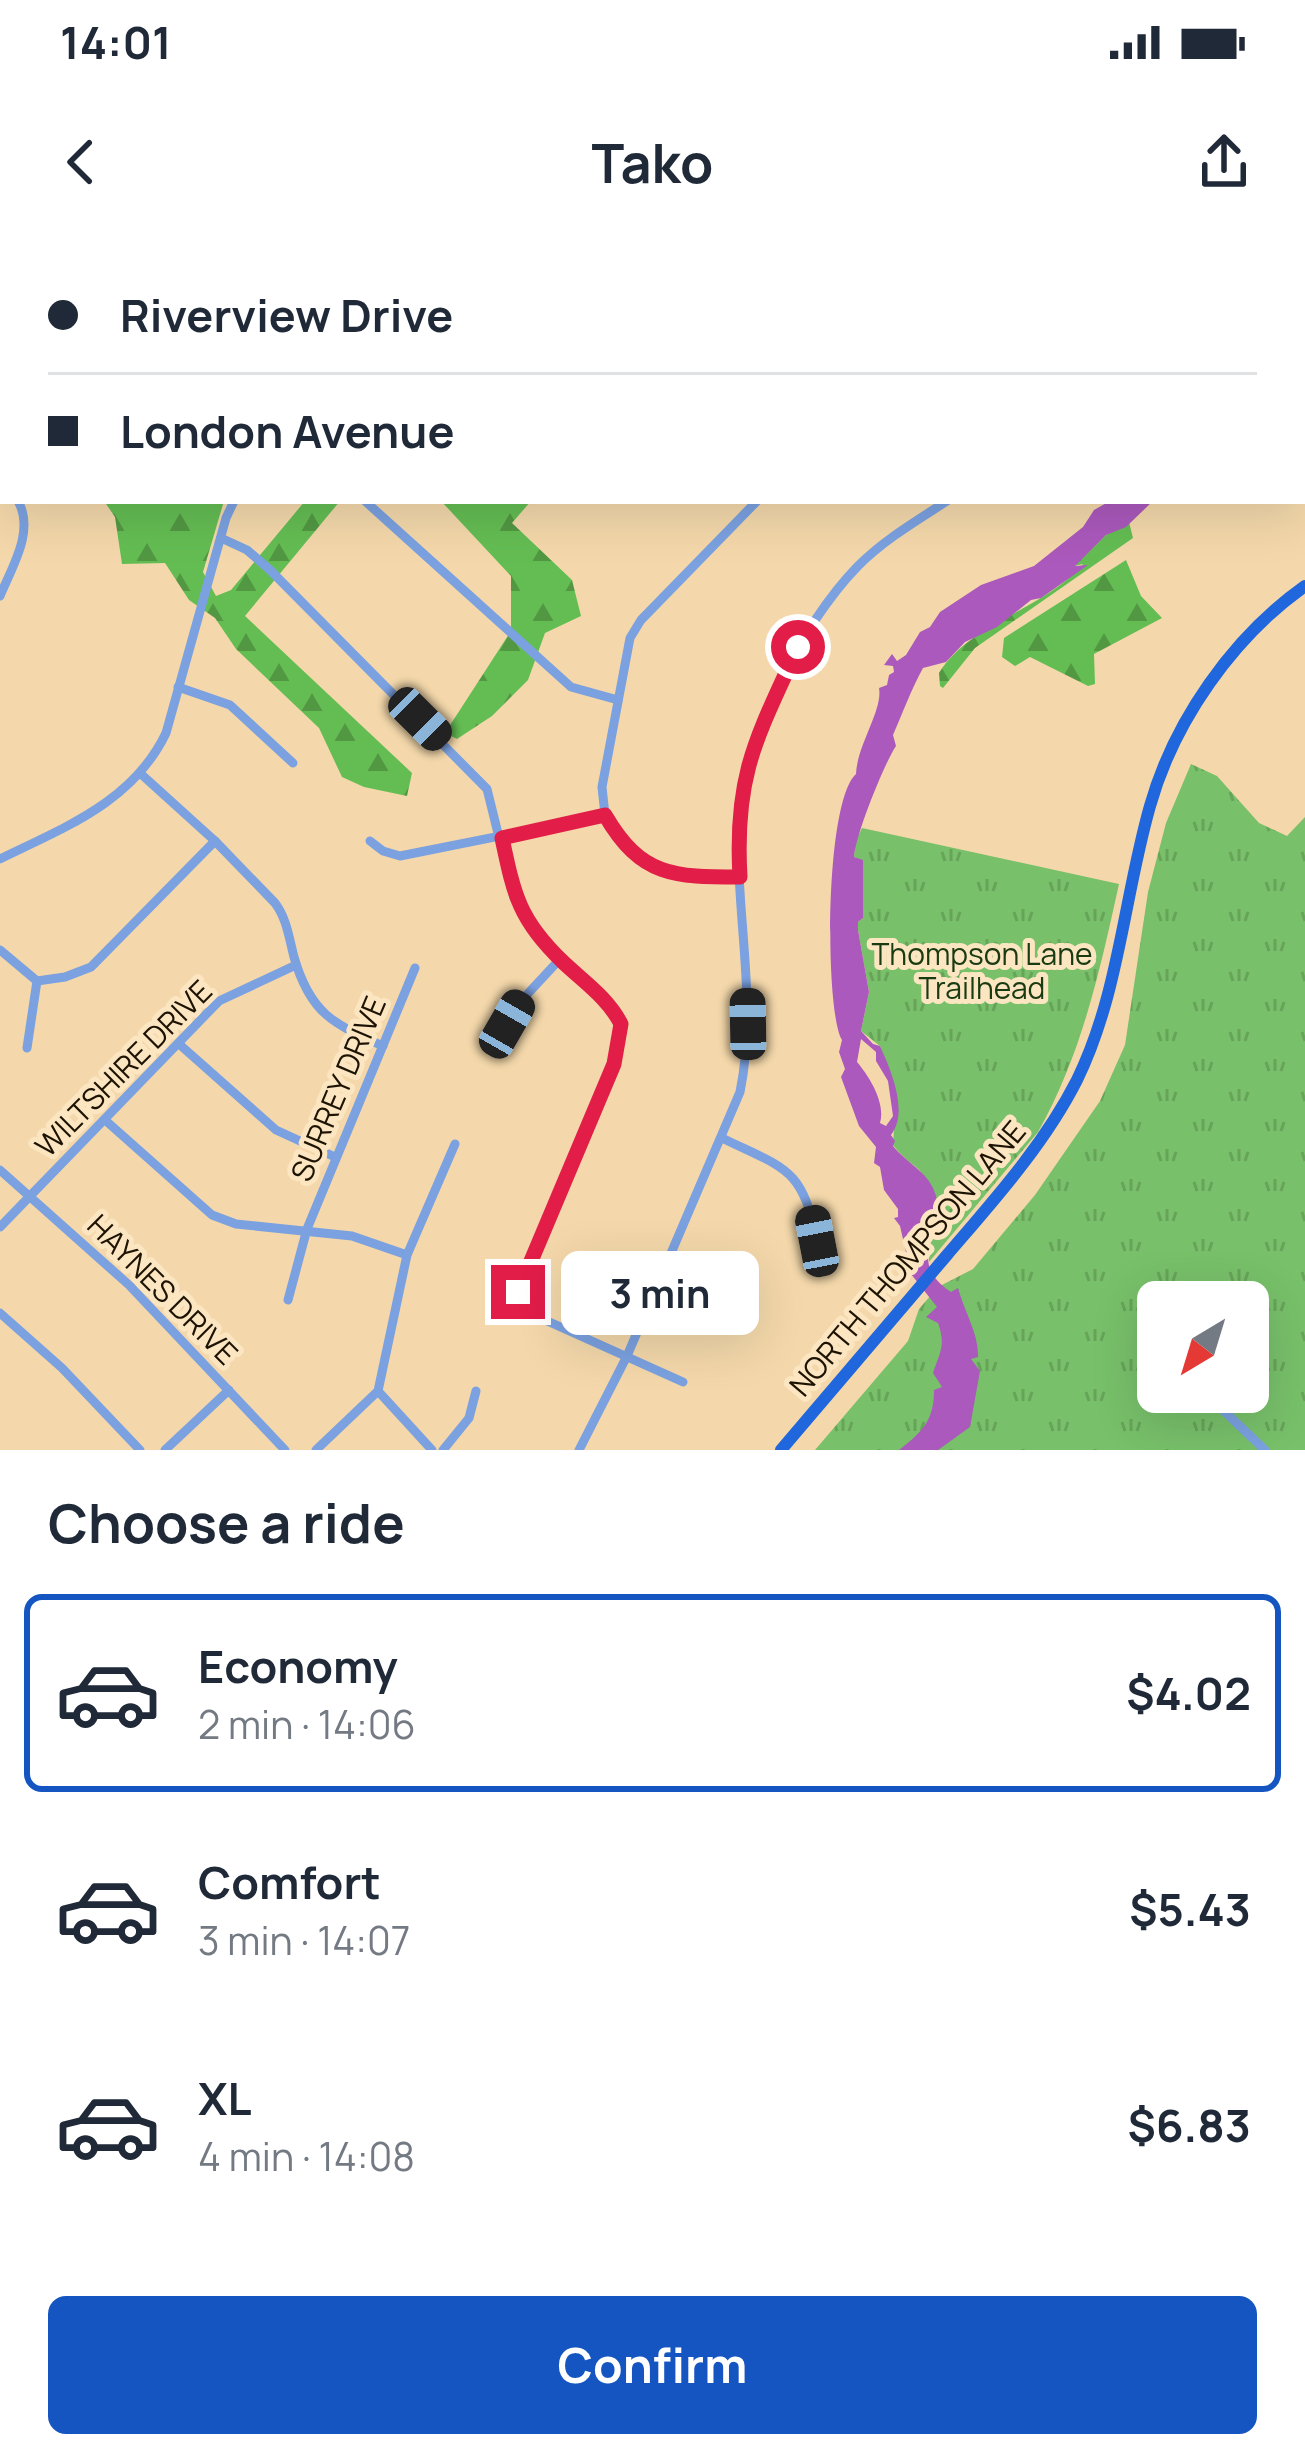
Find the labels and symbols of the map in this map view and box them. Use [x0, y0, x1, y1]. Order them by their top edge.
route start [771, 620, 825, 674]
car [382, 681, 458, 757]
park label: Thompson Lane Trailhead [871, 933, 1093, 1008]
street label: WILTSHIRE DRIVE [25, 970, 220, 1165]
car [473, 984, 541, 1064]
car [729, 988, 767, 1060]
street label: SURREY DRIVE [280, 990, 395, 1187]
street label: NORTH THOMPSON LANE [779, 1112, 1034, 1404]
car [792, 1202, 842, 1280]
street label: HAYNES DRIVE [79, 1205, 247, 1373]
callout: 3 min [560, 1250, 758, 1334]
route end [491, 1265, 545, 1319]
north arrow [1137, 1281, 1269, 1413]

